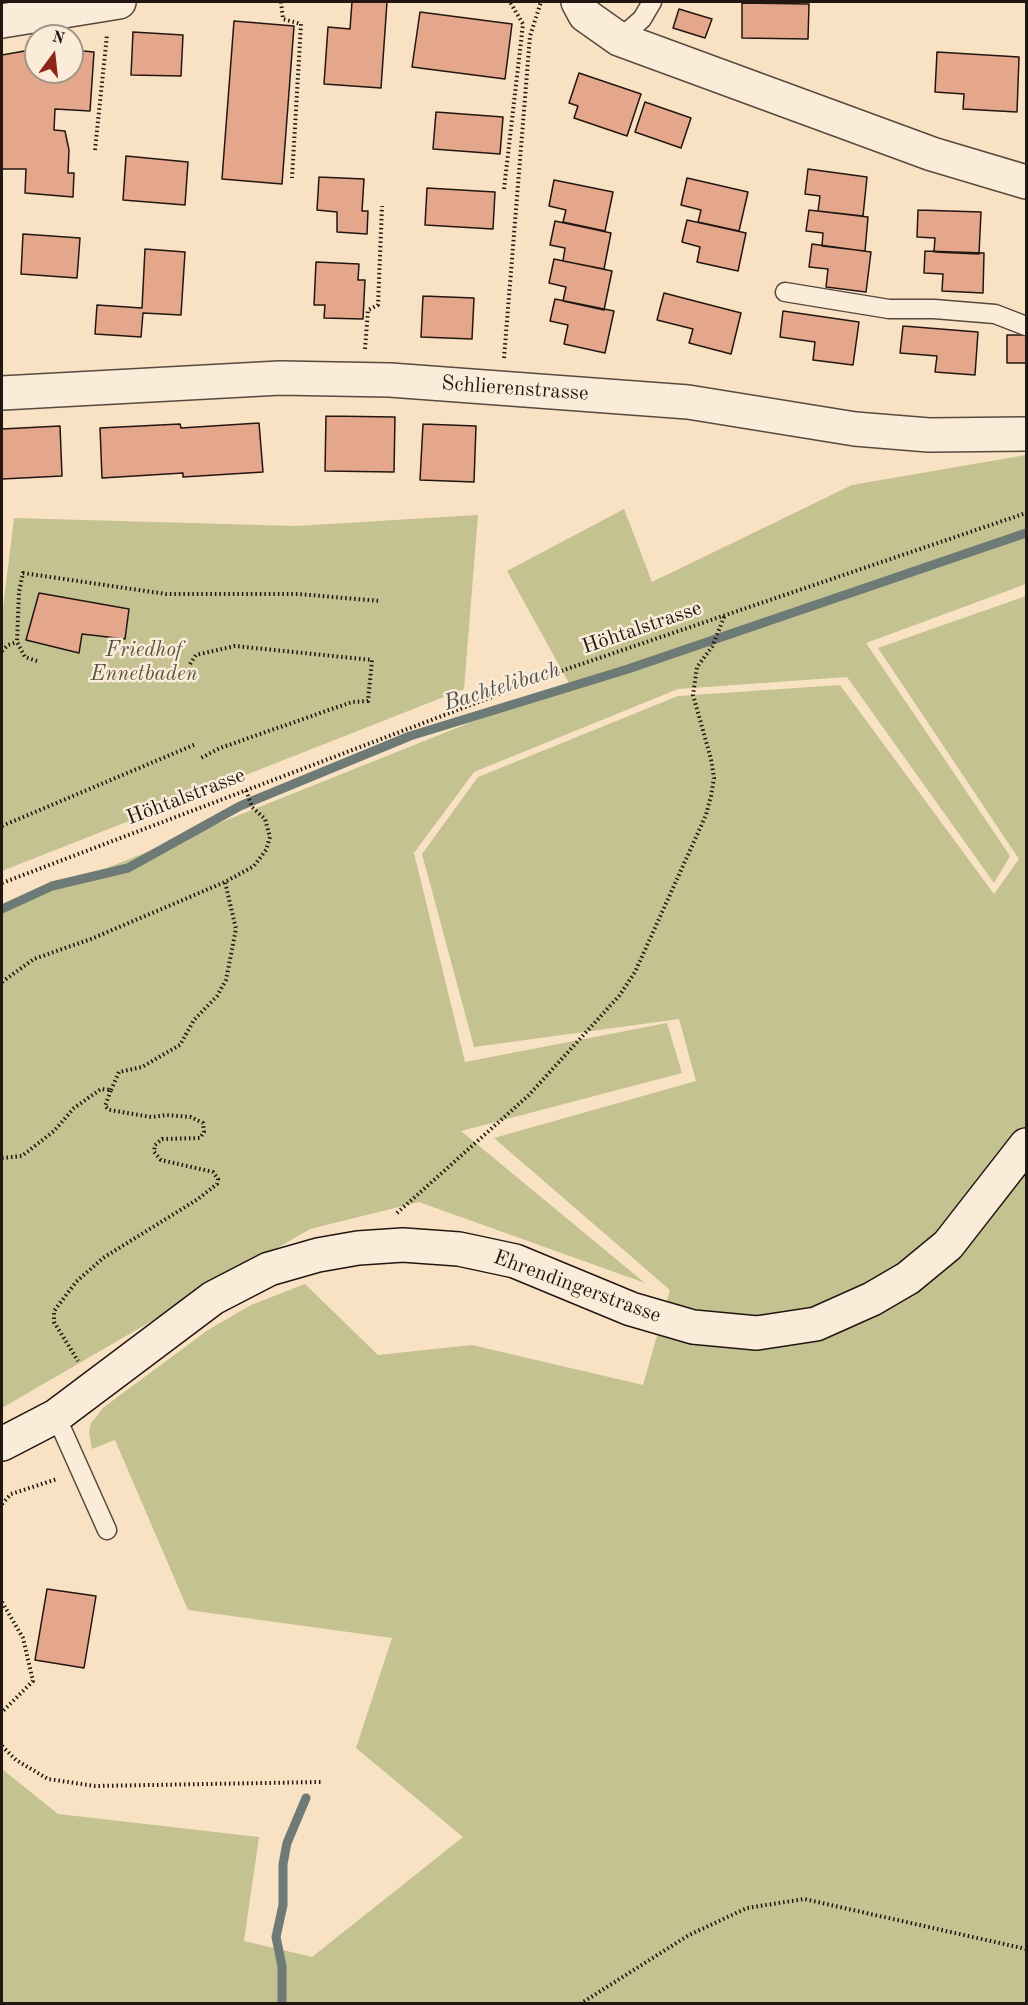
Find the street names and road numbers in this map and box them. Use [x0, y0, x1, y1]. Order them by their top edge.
street label: Schlierenstrasse [441, 371, 589, 407]
street label: Höhtalstrasse [579, 596, 705, 660]
street label: Höhtalstrasse [123, 763, 249, 831]
street label: Ehrendingerstrasse [490, 1245, 664, 1329]

